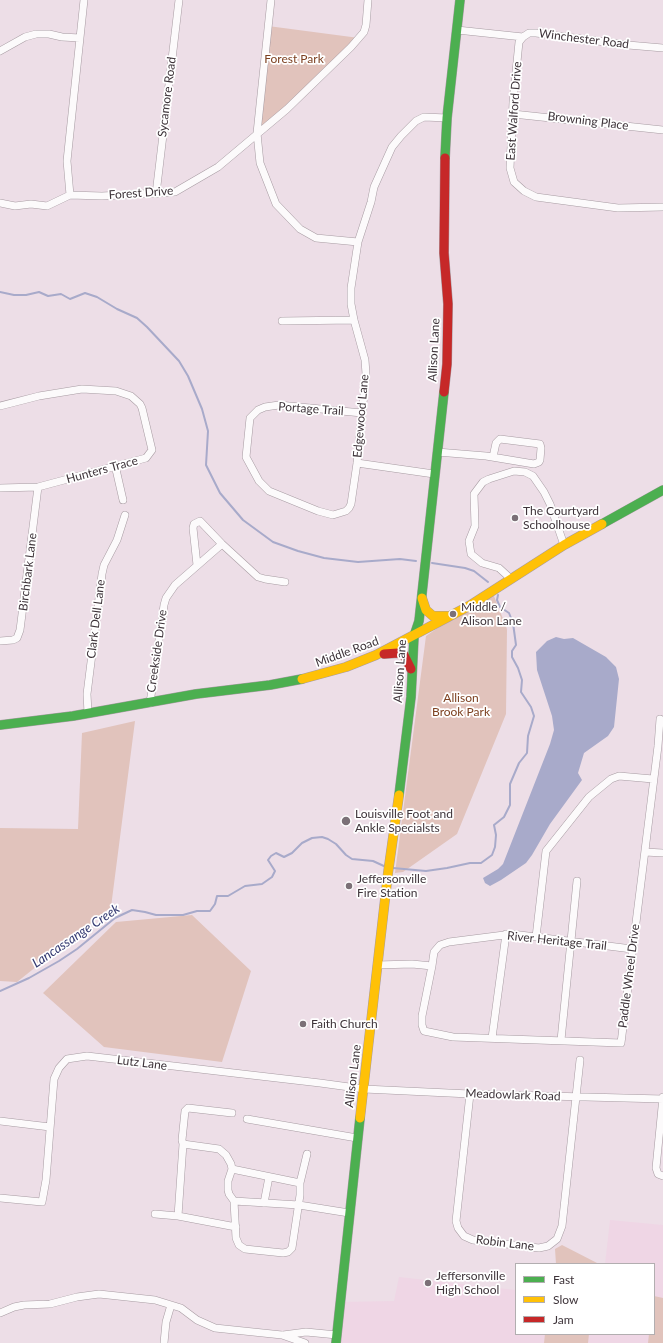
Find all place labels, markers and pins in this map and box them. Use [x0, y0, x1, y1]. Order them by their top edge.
place label: The Courtyard Schoolhouse [523, 504, 599, 532]
marker: The Courtyard Schoolhouse [510, 513, 520, 523]
place label: Middle / Alison Lane [461, 600, 522, 628]
marker: Middle / Alison Lane [448, 609, 458, 619]
place label: Louisville Foot and Ankle Specialsts [355, 807, 453, 835]
marker: Louisville Foot and Ankle Specialsts [340, 815, 352, 827]
place label: Jeffersonville Fire Station [357, 872, 426, 900]
marker: Jeffersonville Fire Station [344, 881, 354, 891]
place label: Faith Church [311, 1017, 378, 1031]
marker: Faith Church [298, 1019, 308, 1029]
place label: Jeffersonville High School [436, 1269, 505, 1297]
marker: Jeffersonville High School [423, 1278, 433, 1288]

